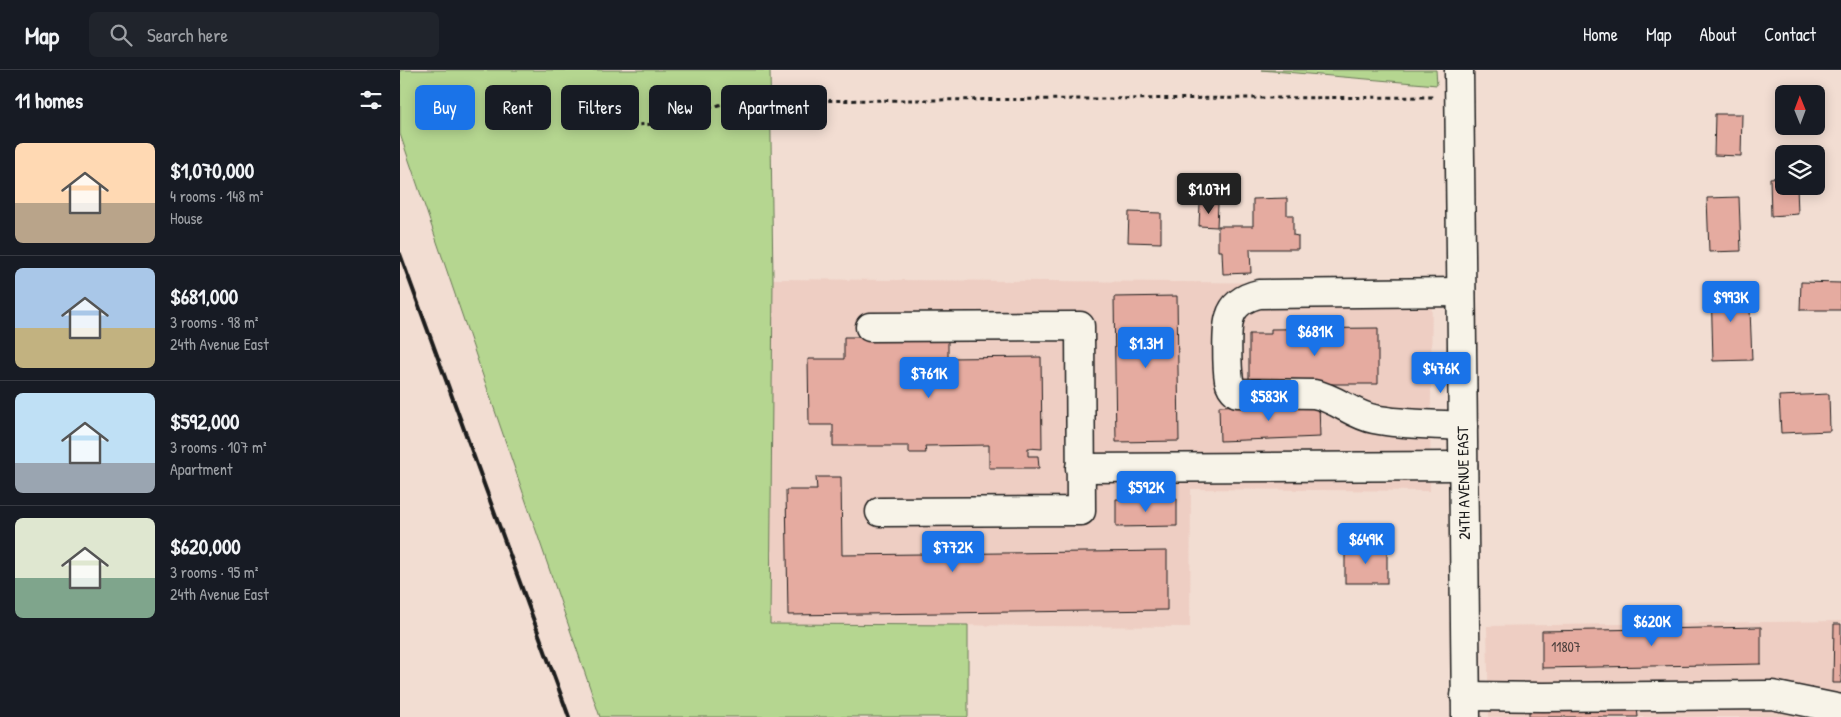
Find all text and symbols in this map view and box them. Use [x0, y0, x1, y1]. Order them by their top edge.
search box [89, 12, 439, 57]
text: Map [25, 19, 59, 51]
icon: search [107, 21, 135, 49]
text: Search here [147, 22, 228, 48]
text: Home [1583, 22, 1618, 47]
text: Map [1646, 22, 1671, 47]
text: About [1699, 22, 1736, 47]
text: Contact [1764, 22, 1816, 47]
chip: Buy [415, 85, 475, 130]
chip: Rent [485, 85, 551, 130]
chip: Filters [561, 85, 639, 130]
chip: New [649, 85, 711, 130]
chip: Apartment [721, 85, 827, 130]
north arrow [1775, 85, 1825, 135]
map controls [1775, 85, 1825, 195]
text: 11 homes [15, 86, 83, 115]
icon: filters [357, 86, 385, 114]
button: layers [1775, 145, 1825, 195]
text: $1,070,000 [170, 156, 254, 185]
icon: home [55, 163, 115, 223]
pin: $1.07M [1168, 172, 1250, 215]
text: $1.07M [1188, 178, 1230, 200]
text: 4 rooms · 148 m² [170, 185, 263, 207]
text: House [170, 207, 203, 229]
pin: $993K [1696, 280, 1766, 323]
text: $681,000 [170, 282, 238, 311]
text: $993K [1713, 286, 1749, 308]
icon: home [55, 288, 115, 348]
text: 3 rooms · 98 m² [170, 311, 259, 333]
pin: $681K [1280, 314, 1350, 357]
text: $681K [1297, 320, 1333, 342]
pin: $1.3M [1111, 326, 1181, 369]
text: $1.3M [1129, 332, 1163, 354]
text: 24th Avenue East [170, 333, 269, 355]
pin: $476K [1406, 352, 1476, 394]
pin: $761K [894, 356, 964, 399]
text: $476K [1423, 357, 1459, 379]
text: $761K [911, 362, 947, 384]
pin: $583K [1234, 380, 1304, 422]
text: $583K [1250, 385, 1288, 407]
text: $592,000 [170, 407, 240, 436]
icon: home [55, 413, 115, 473]
street label: 24TH AVENUE EAST [1451, 425, 1475, 540]
text: 3 rooms · 107 m² [170, 436, 267, 458]
text: Apartment [170, 458, 233, 480]
pin: $592K [1111, 470, 1181, 513]
text: $592K [1128, 476, 1164, 498]
pin: $649K [1331, 522, 1401, 565]
text: $649K [1349, 528, 1383, 550]
pin: $772K [918, 530, 988, 573]
text: $620,000 [170, 532, 241, 561]
text: $772K [933, 536, 973, 558]
icon: home [55, 538, 115, 598]
text: 3 rooms · 95 m² [170, 561, 258, 583]
text: 24th Avenue East [170, 583, 269, 605]
pin: $620K [1617, 604, 1687, 647]
text: $620K [1633, 610, 1671, 632]
house number: 11807 [1551, 637, 1581, 656]

